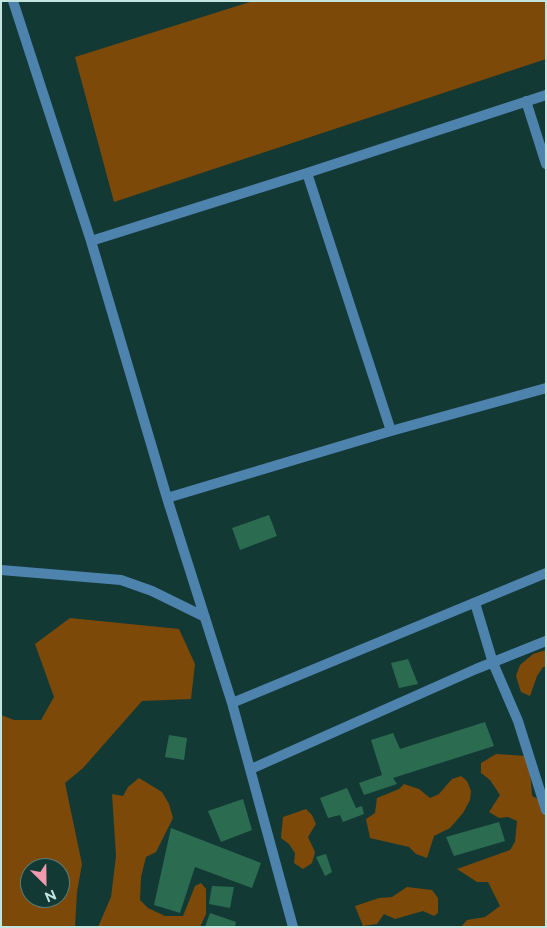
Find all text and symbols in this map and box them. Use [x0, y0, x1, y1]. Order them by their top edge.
north arrow [20, 858, 70, 908]
text: N [42, 886, 59, 905]

